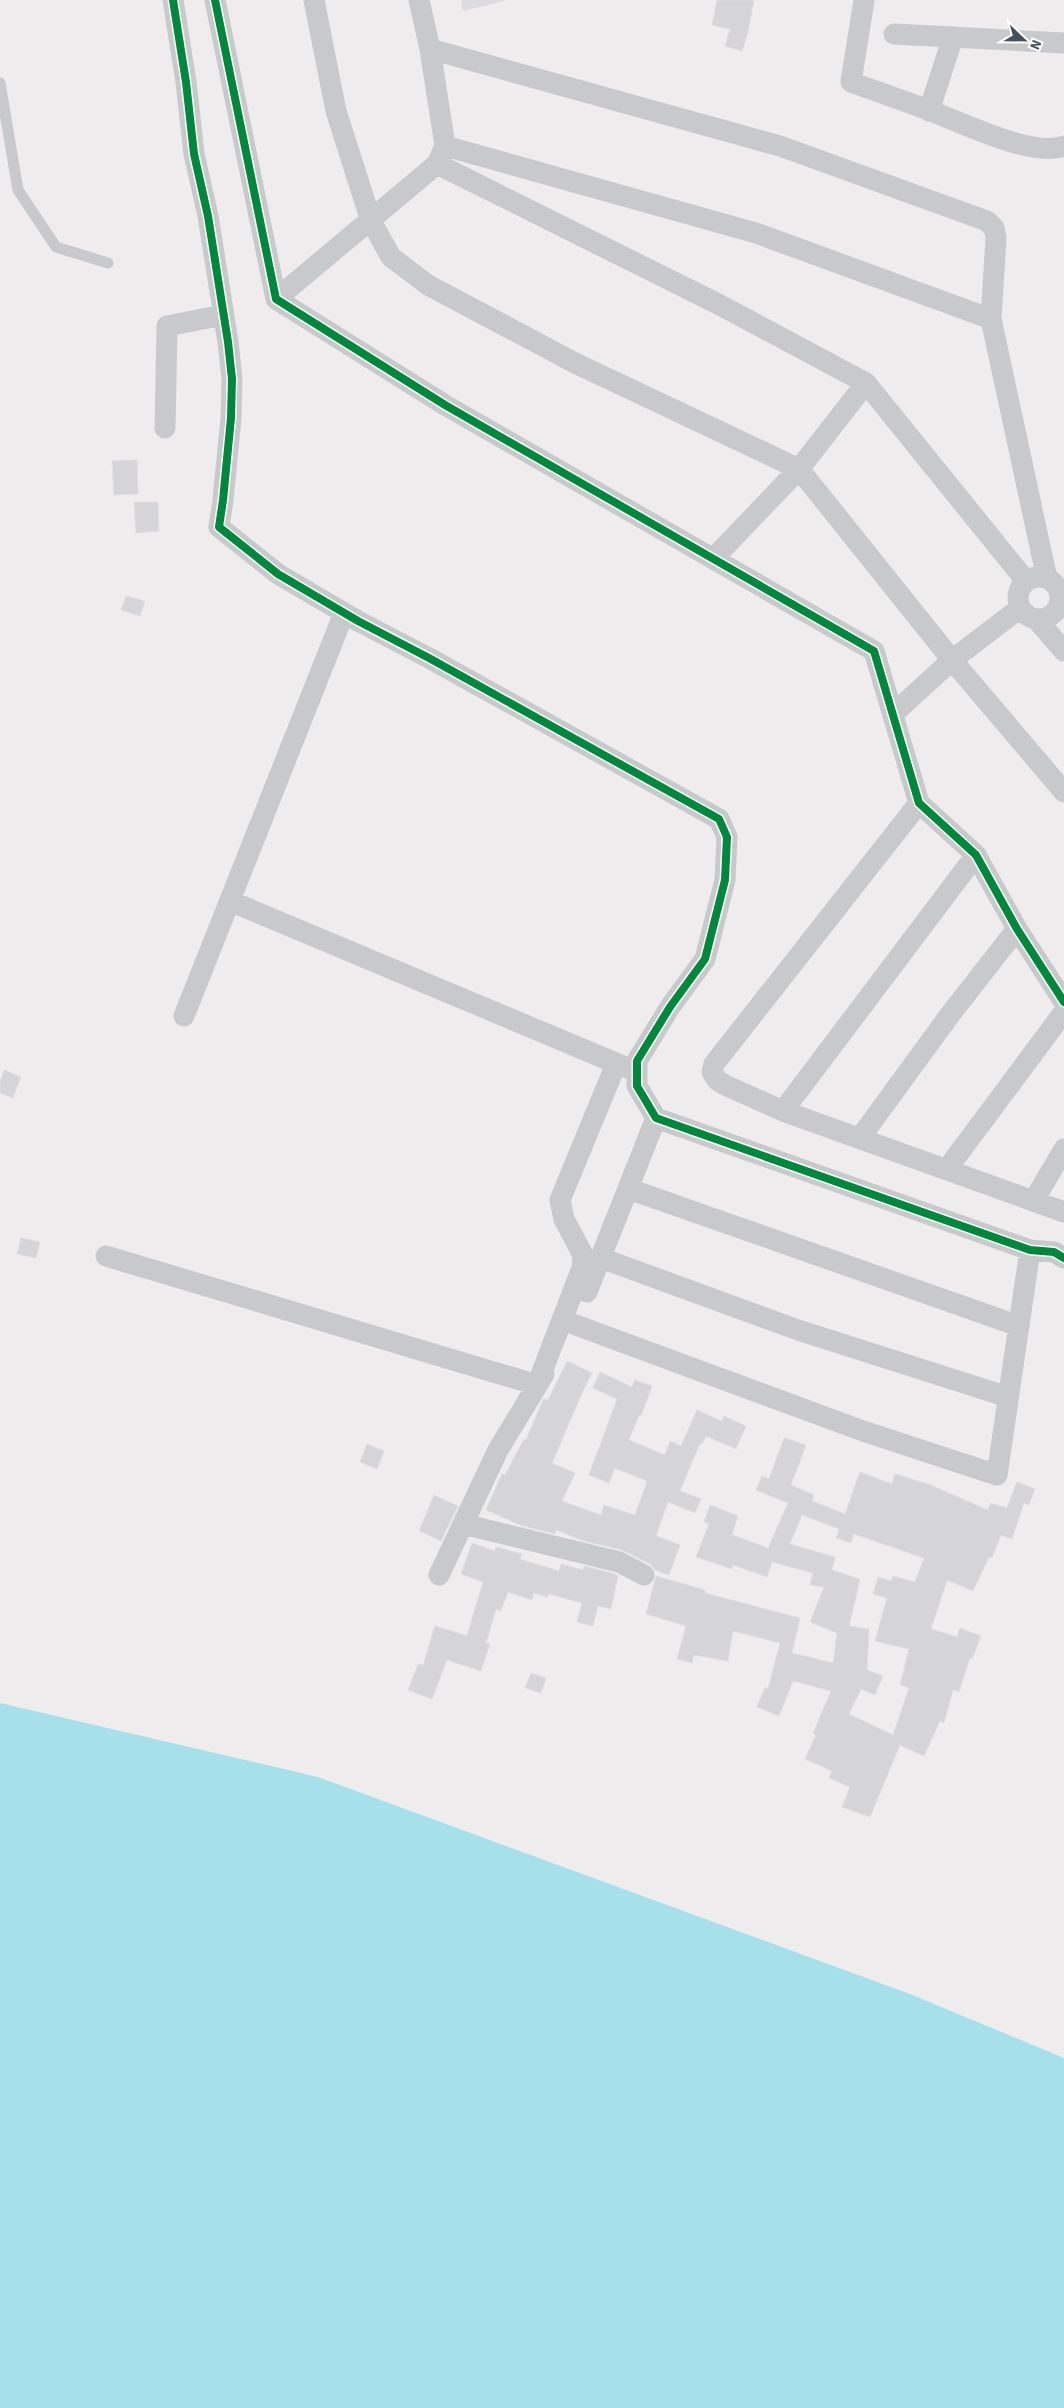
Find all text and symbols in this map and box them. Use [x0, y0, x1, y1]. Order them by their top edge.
north arrow [999, 15, 1049, 65]
text: N [1024, 36, 1046, 53]

